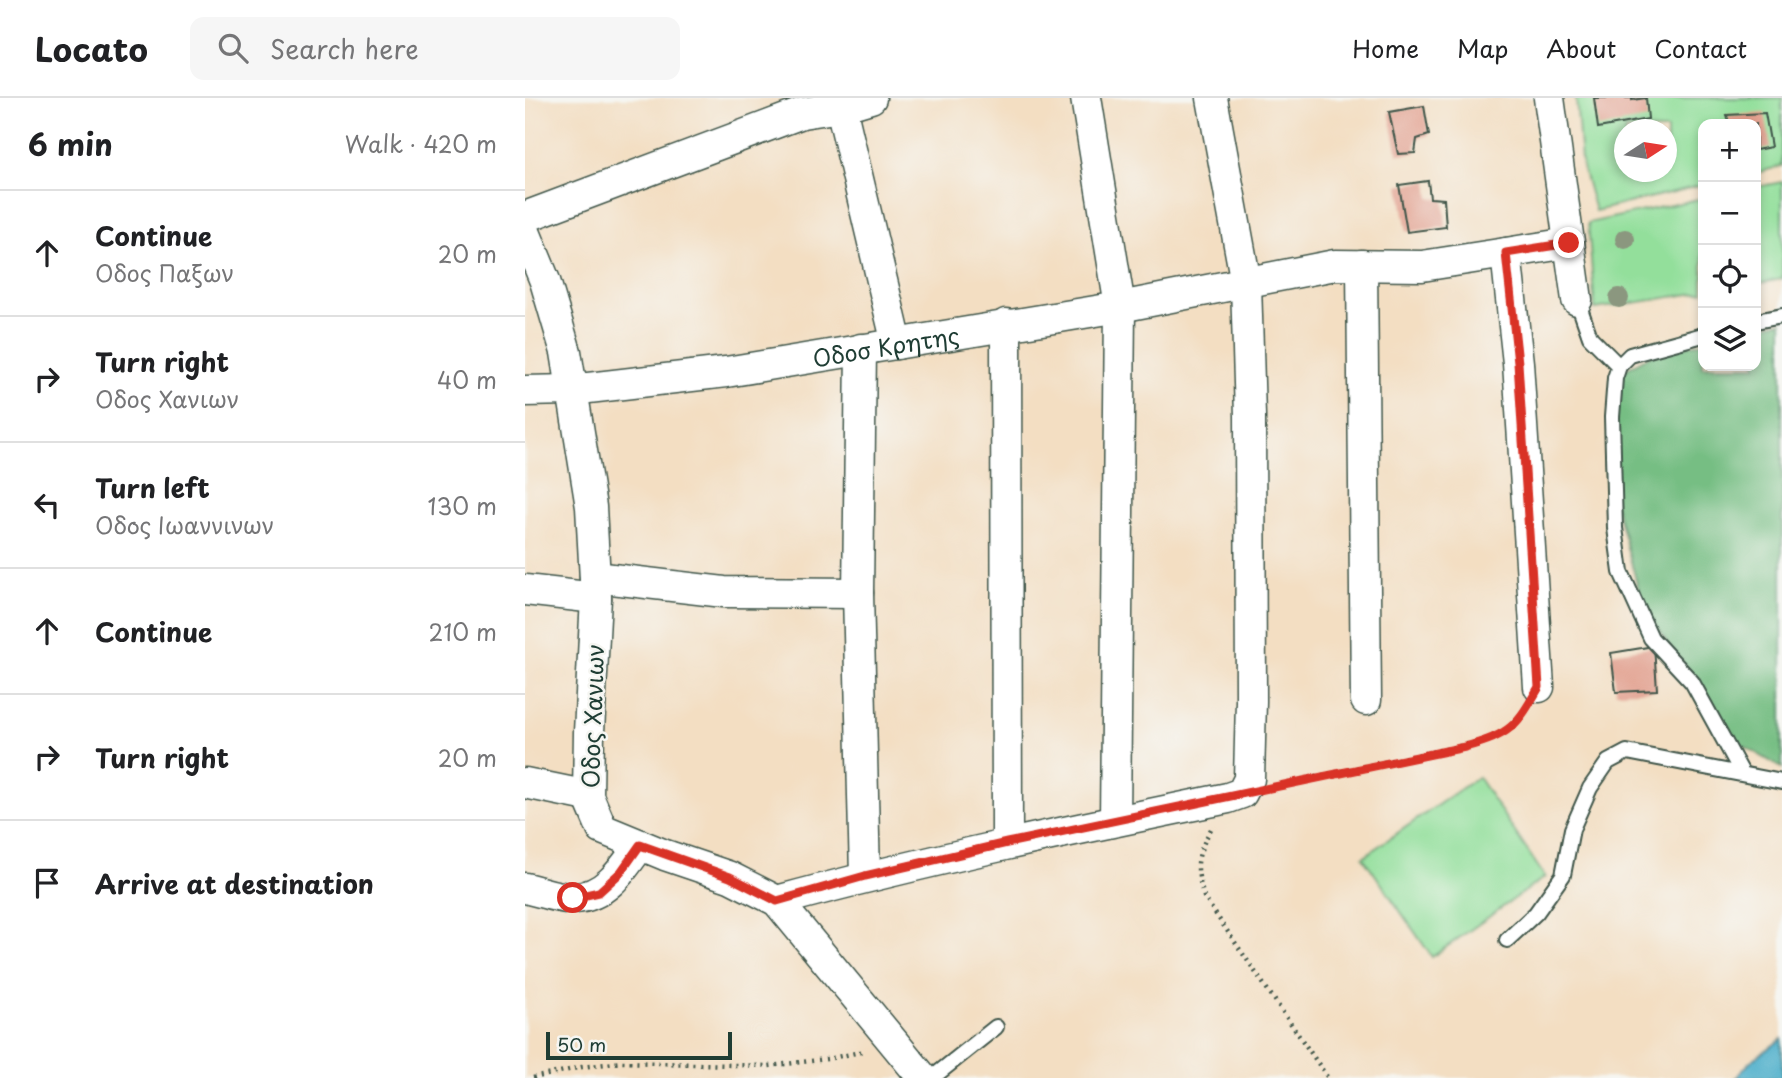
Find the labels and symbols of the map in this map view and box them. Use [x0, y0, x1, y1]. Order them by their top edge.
north arrow [1614, 119, 1677, 182]
route end [1553, 227, 1584, 258]
street label: Οδοσ Κρητης [810, 316, 962, 375]
street label: Οδος Χανιων [572, 643, 612, 789]
route start [557, 882, 588, 913]
scale bar [546, 1029, 731, 1061]

